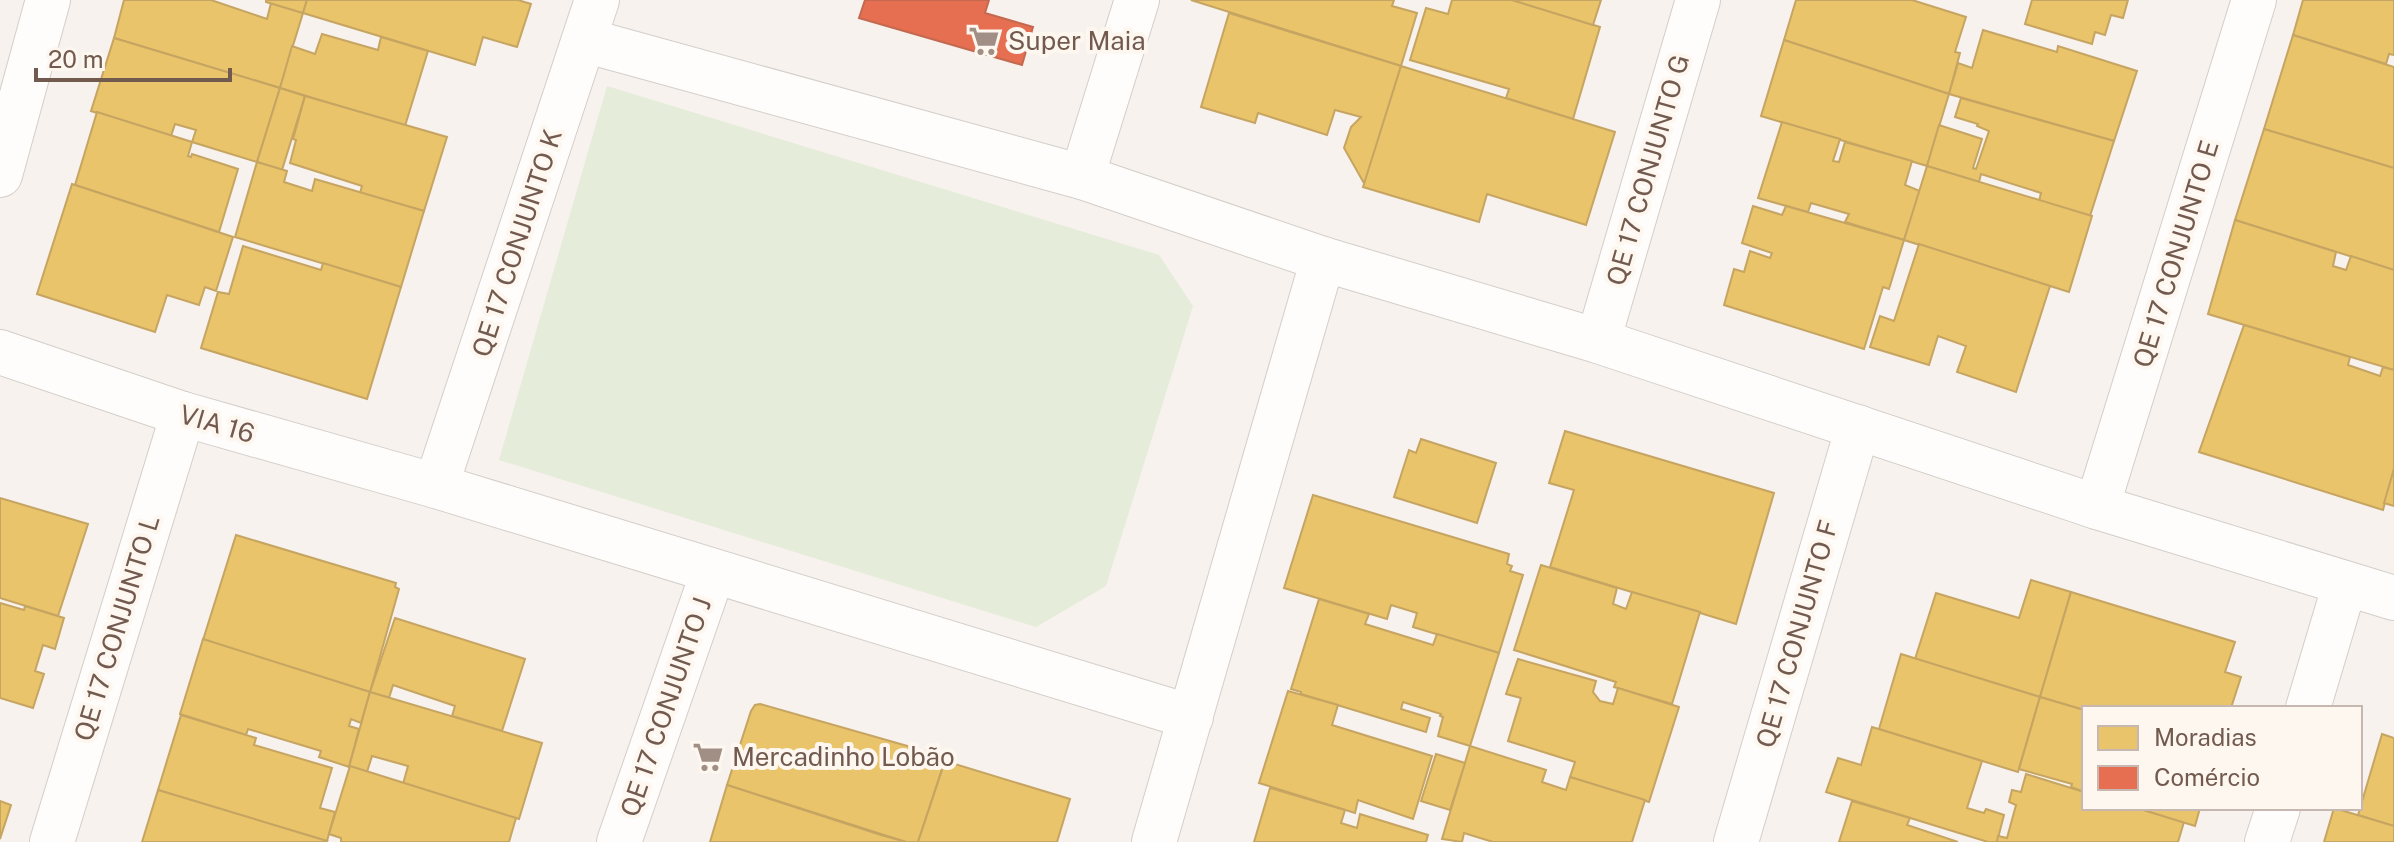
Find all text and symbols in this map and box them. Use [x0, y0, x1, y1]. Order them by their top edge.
supermarket icon: Super Maia [967, 24, 1001, 58]
place label: Super Maia [1008, 25, 1146, 56]
scale bar [36, 32, 230, 82]
text: 20 m [48, 45, 104, 73]
street label: QE 17 CONJUNTO G [1600, 51, 1695, 289]
street label: QE 17 CONJUNTO K [465, 125, 568, 360]
street label: QE 17 CONJUNTO E [2126, 137, 2225, 371]
street label: VIA 16 [176, 398, 258, 449]
street label: QE 17 CONJUNTO L [67, 511, 166, 745]
street label: QE 17 CONJUNTO F [1749, 517, 1844, 751]
street label: QE 17 CONJUNTO J [613, 593, 718, 820]
legend [2082, 706, 2362, 810]
text: Moradias [2154, 723, 2257, 751]
supermarket icon: Mercadinho Lobão [691, 740, 725, 774]
place label: Mercadinho Lobão [732, 741, 955, 772]
text: Comércio [2154, 763, 2260, 791]

